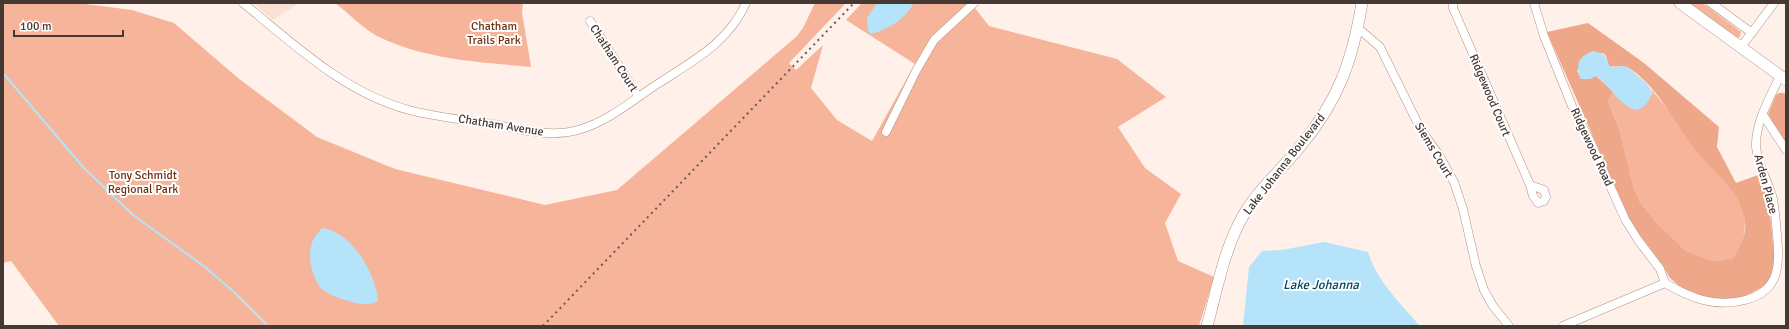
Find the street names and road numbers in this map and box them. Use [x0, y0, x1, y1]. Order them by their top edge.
street label: Chatham Court [586, 22, 641, 95]
street label: Ridgewood Court [1465, 52, 1514, 139]
street label: Ridgewood Road [1567, 106, 1616, 189]
street label: Chatham Avenue [457, 111, 545, 140]
street label: Lake Johanna Boulevard [1240, 111, 1329, 218]
street label: Siems Court [1411, 120, 1456, 181]
street label: Arden Place [1750, 153, 1781, 216]

